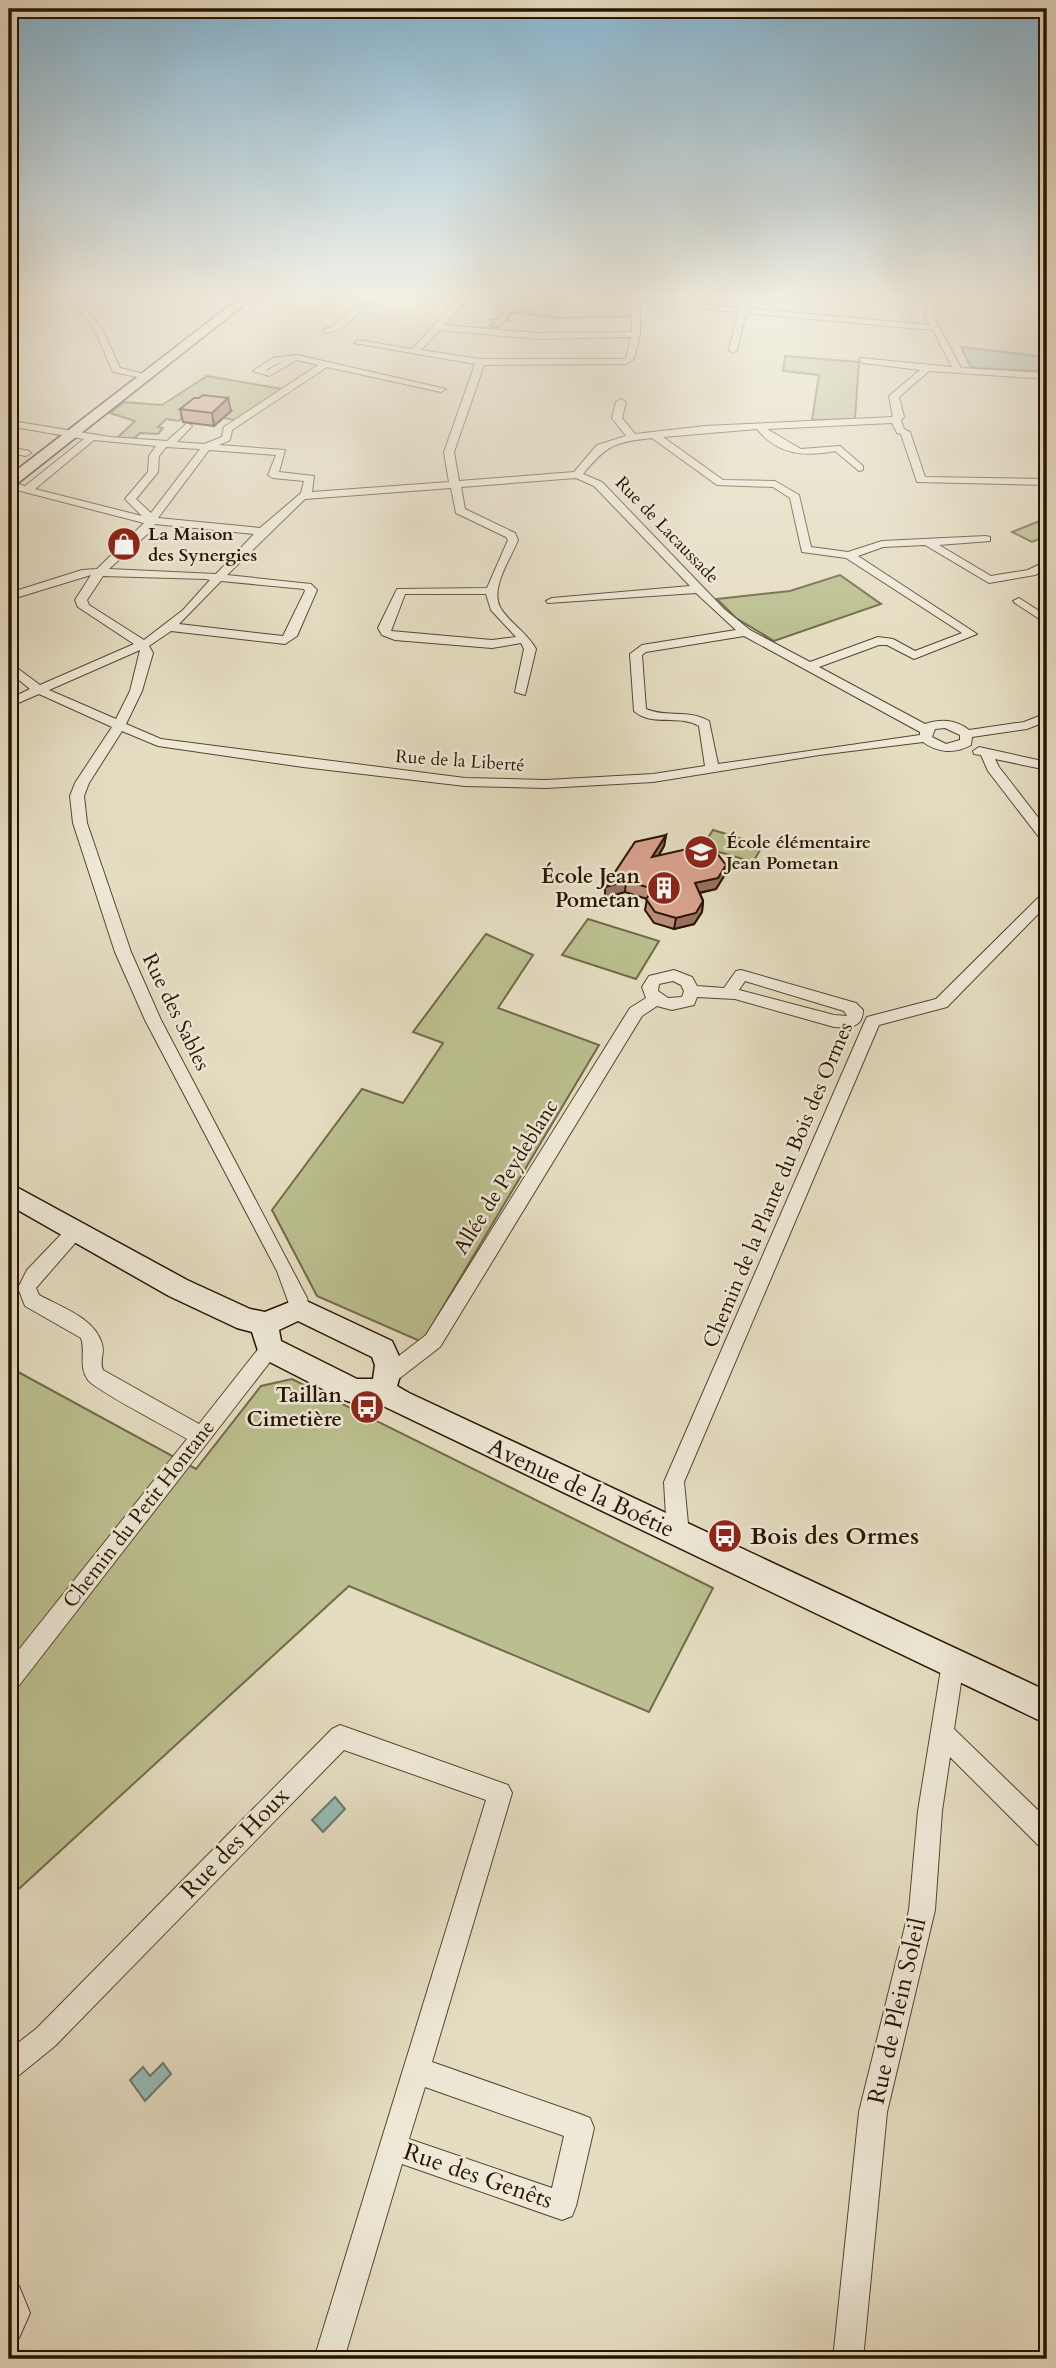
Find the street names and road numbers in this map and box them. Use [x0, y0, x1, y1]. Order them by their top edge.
street label: Rue de Lacaussade [609, 471, 725, 589]
street label: Rue de la Liberté [395, 744, 525, 778]
street label: Rue des Sables [135, 948, 217, 1076]
street label: Chemin de la Plante du Bois des Ormes [696, 1018, 860, 1352]
street label: Allée de Peydeblanc [447, 1094, 565, 1260]
street label: Chemin du Petit Hontane [56, 1414, 222, 1614]
street label: Avenue de la Boétie [482, 1430, 680, 1546]
street label: Rue des Houx [173, 1780, 297, 1906]
street label: Rue de Plein Soleil [860, 1915, 934, 2107]
street label: Rue des Genêts [399, 2135, 557, 2217]

